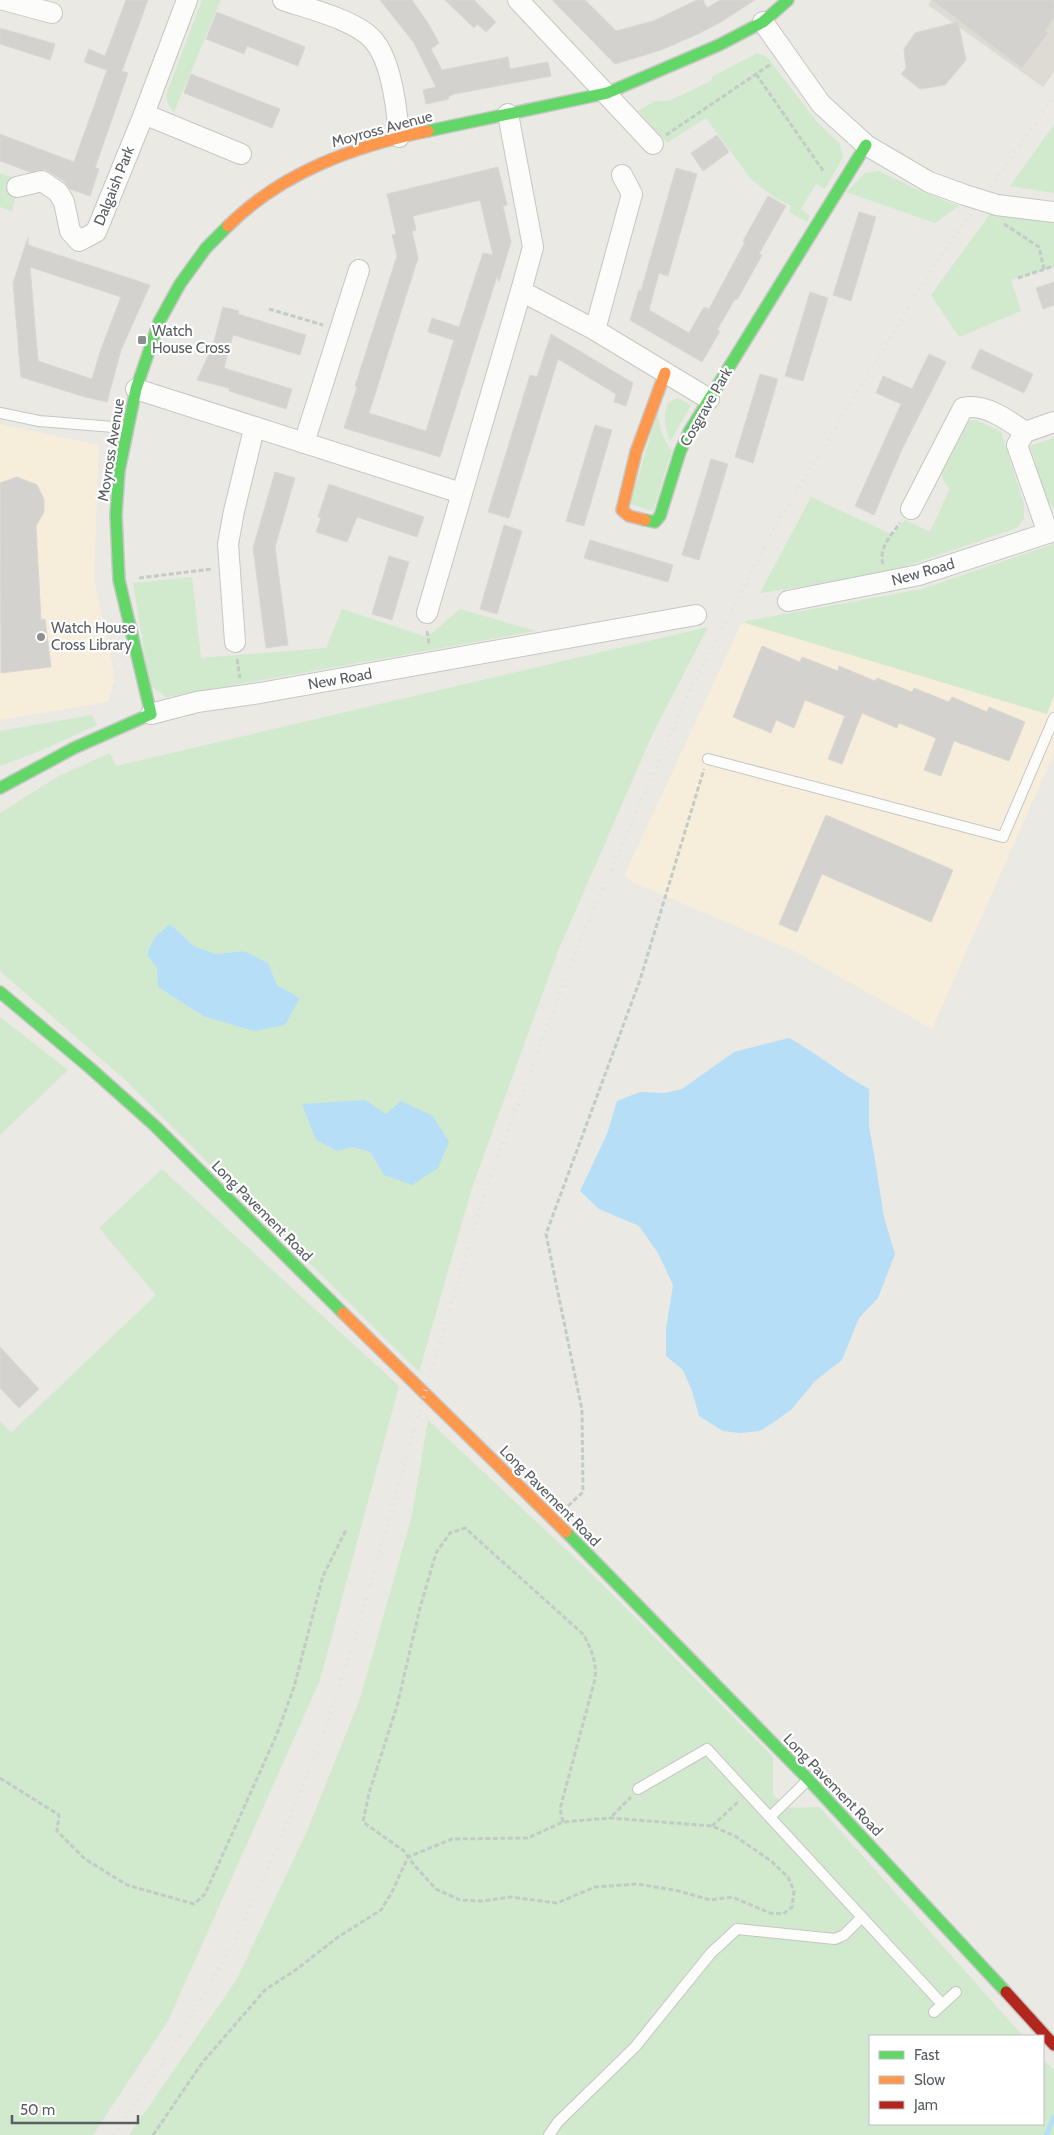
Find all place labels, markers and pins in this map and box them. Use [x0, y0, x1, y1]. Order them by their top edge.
place label: Watch House Cross [152, 322, 230, 357]
marker: Watch House Cross [136, 334, 148, 346]
place label: Watch House Cross Library [51, 619, 136, 654]
marker: Watch House Cross Library [35, 631, 47, 643]

